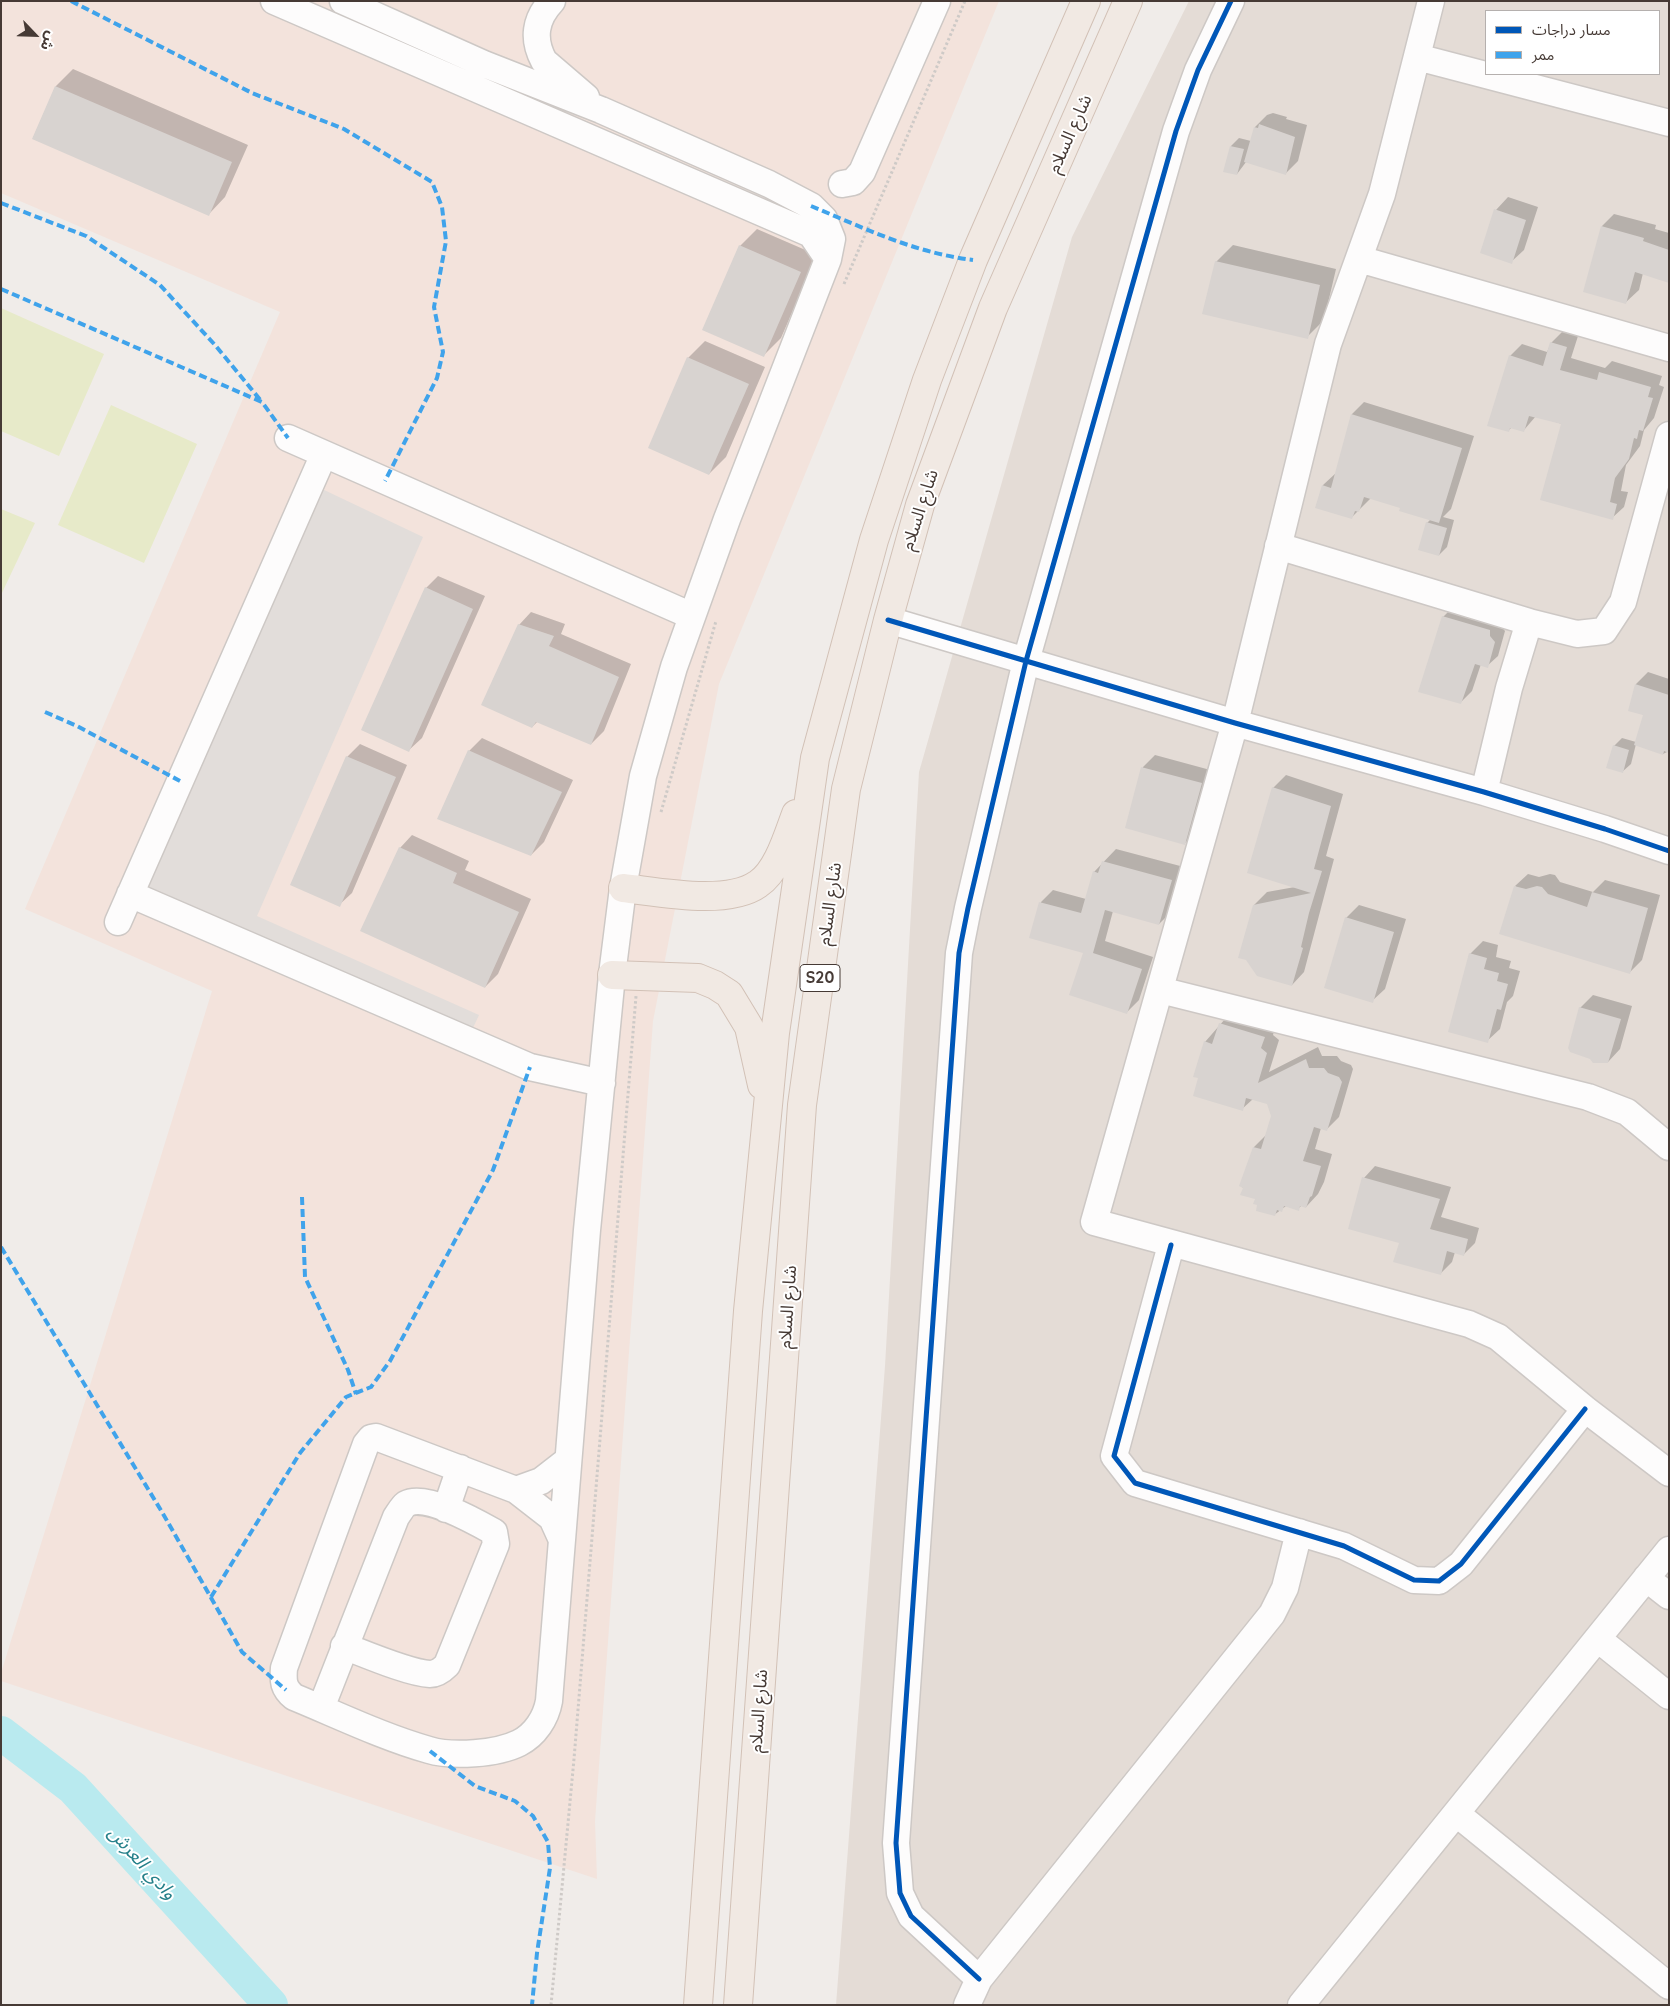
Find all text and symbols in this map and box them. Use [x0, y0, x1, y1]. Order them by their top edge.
north arrow [10, 10, 60, 60]
legend [1485, 10, 1660, 75]
text: مسار دراجات [1532, 20, 1611, 39]
text: ش [37, 29, 61, 54]
text: ممر [1532, 45, 1555, 64]
street label: شارع السلام [1043, 91, 1097, 177]
street label: شارع السلام [897, 467, 943, 553]
street label: شارع السلام [813, 861, 847, 947]
road number: S20 [800, 964, 840, 991]
street label: شارع السلام [774, 1264, 802, 1350]
street label: شارع السلام [745, 1668, 773, 1754]
water label: وادي العرش [103, 1822, 181, 1904]

